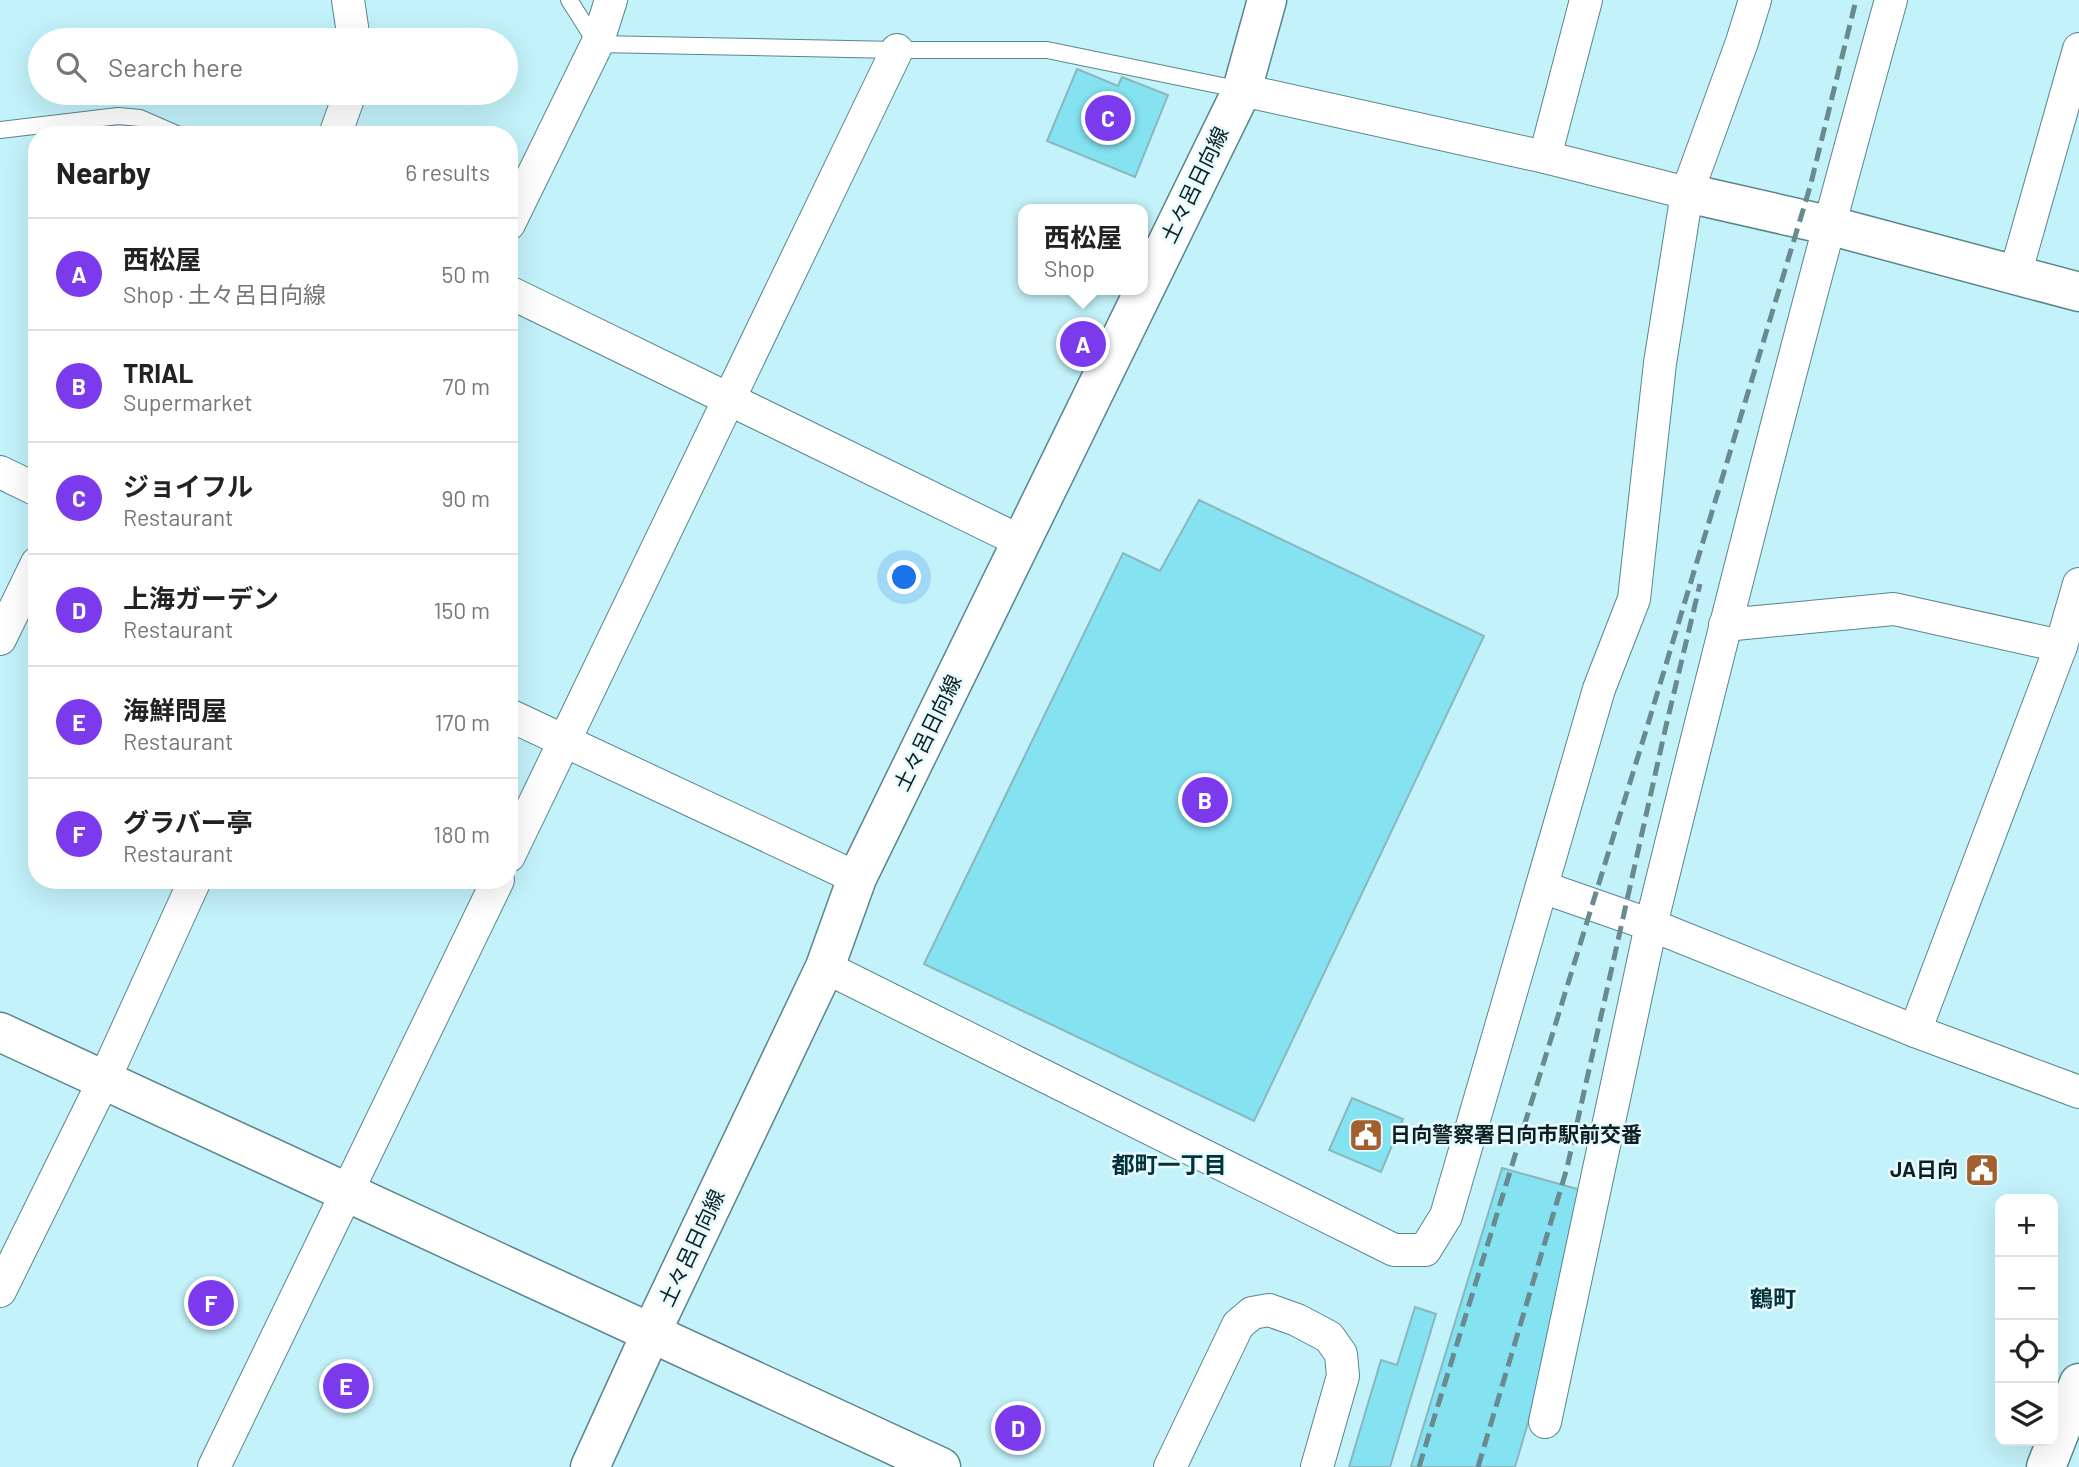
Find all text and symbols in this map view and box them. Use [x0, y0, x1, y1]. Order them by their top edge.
search box [28, 28, 518, 105]
icon: search [52, 48, 90, 86]
text: Search here [108, 51, 243, 82]
pin: C [1085, 92, 1131, 144]
street label: 土々呂日向線 [1155, 122, 1233, 246]
text: Nearby [56, 154, 151, 190]
text: 6 results [405, 158, 490, 186]
popup [1018, 204, 1148, 295]
text: 西松屋 [1044, 221, 1122, 252]
text: 西松屋 [123, 243, 201, 274]
text: Shop [1044, 254, 1095, 282]
text: A [71, 260, 87, 288]
text: 50 m [442, 260, 490, 288]
text: Shop · 土々呂日向線 [123, 280, 326, 308]
pin: A [1060, 318, 1106, 370]
text: TRIAL [123, 357, 193, 388]
text: B [72, 372, 86, 400]
text: 70 m [443, 372, 490, 400]
text: Supermarket [123, 388, 253, 416]
text: ジョイフル [123, 470, 253, 501]
text: C [72, 484, 86, 512]
text: 90 m [441, 484, 490, 512]
text: Restaurant [123, 503, 233, 531]
your location [887, 560, 921, 594]
text: 上海ガーデン [123, 582, 279, 613]
text: D [72, 596, 86, 624]
text: 150 m [434, 596, 490, 624]
text: Restaurant [123, 615, 233, 643]
street label: 土々呂日向線 [888, 670, 966, 794]
text: 海鮮問屋 [123, 694, 227, 725]
text: E [72, 708, 86, 736]
text: 170 m [434, 708, 490, 736]
text: Restaurant [123, 727, 233, 755]
pin: B [1182, 774, 1228, 826]
text: グラバー亭 [123, 806, 253, 837]
text: F [73, 820, 85, 848]
text: 180 m [433, 820, 490, 848]
text: Restaurant [123, 839, 233, 867]
public building icon: 日向警察署日向市駅前交番 [1347, 1116, 1385, 1154]
place label: 日向警察署日向市駅前交番 [1390, 1121, 1642, 1146]
district label: 都町一丁目 [1112, 1150, 1227, 1178]
public building icon: JA日向 [1963, 1151, 2001, 1189]
place label: JA日向 [1890, 1156, 1958, 1181]
street label: 土々呂日向線 [653, 1185, 729, 1310]
map controls [1995, 1194, 2058, 1446]
button: + [1995, 1194, 2058, 1257]
button: − [1995, 1257, 2058, 1320]
pin: F [188, 1277, 234, 1329]
district label: 鶴町 [1750, 1284, 1796, 1312]
button: locate [1995, 1320, 2058, 1383]
pin: E [323, 1360, 369, 1412]
button: layers [1995, 1383, 2058, 1446]
pin: D [995, 1402, 1041, 1454]

